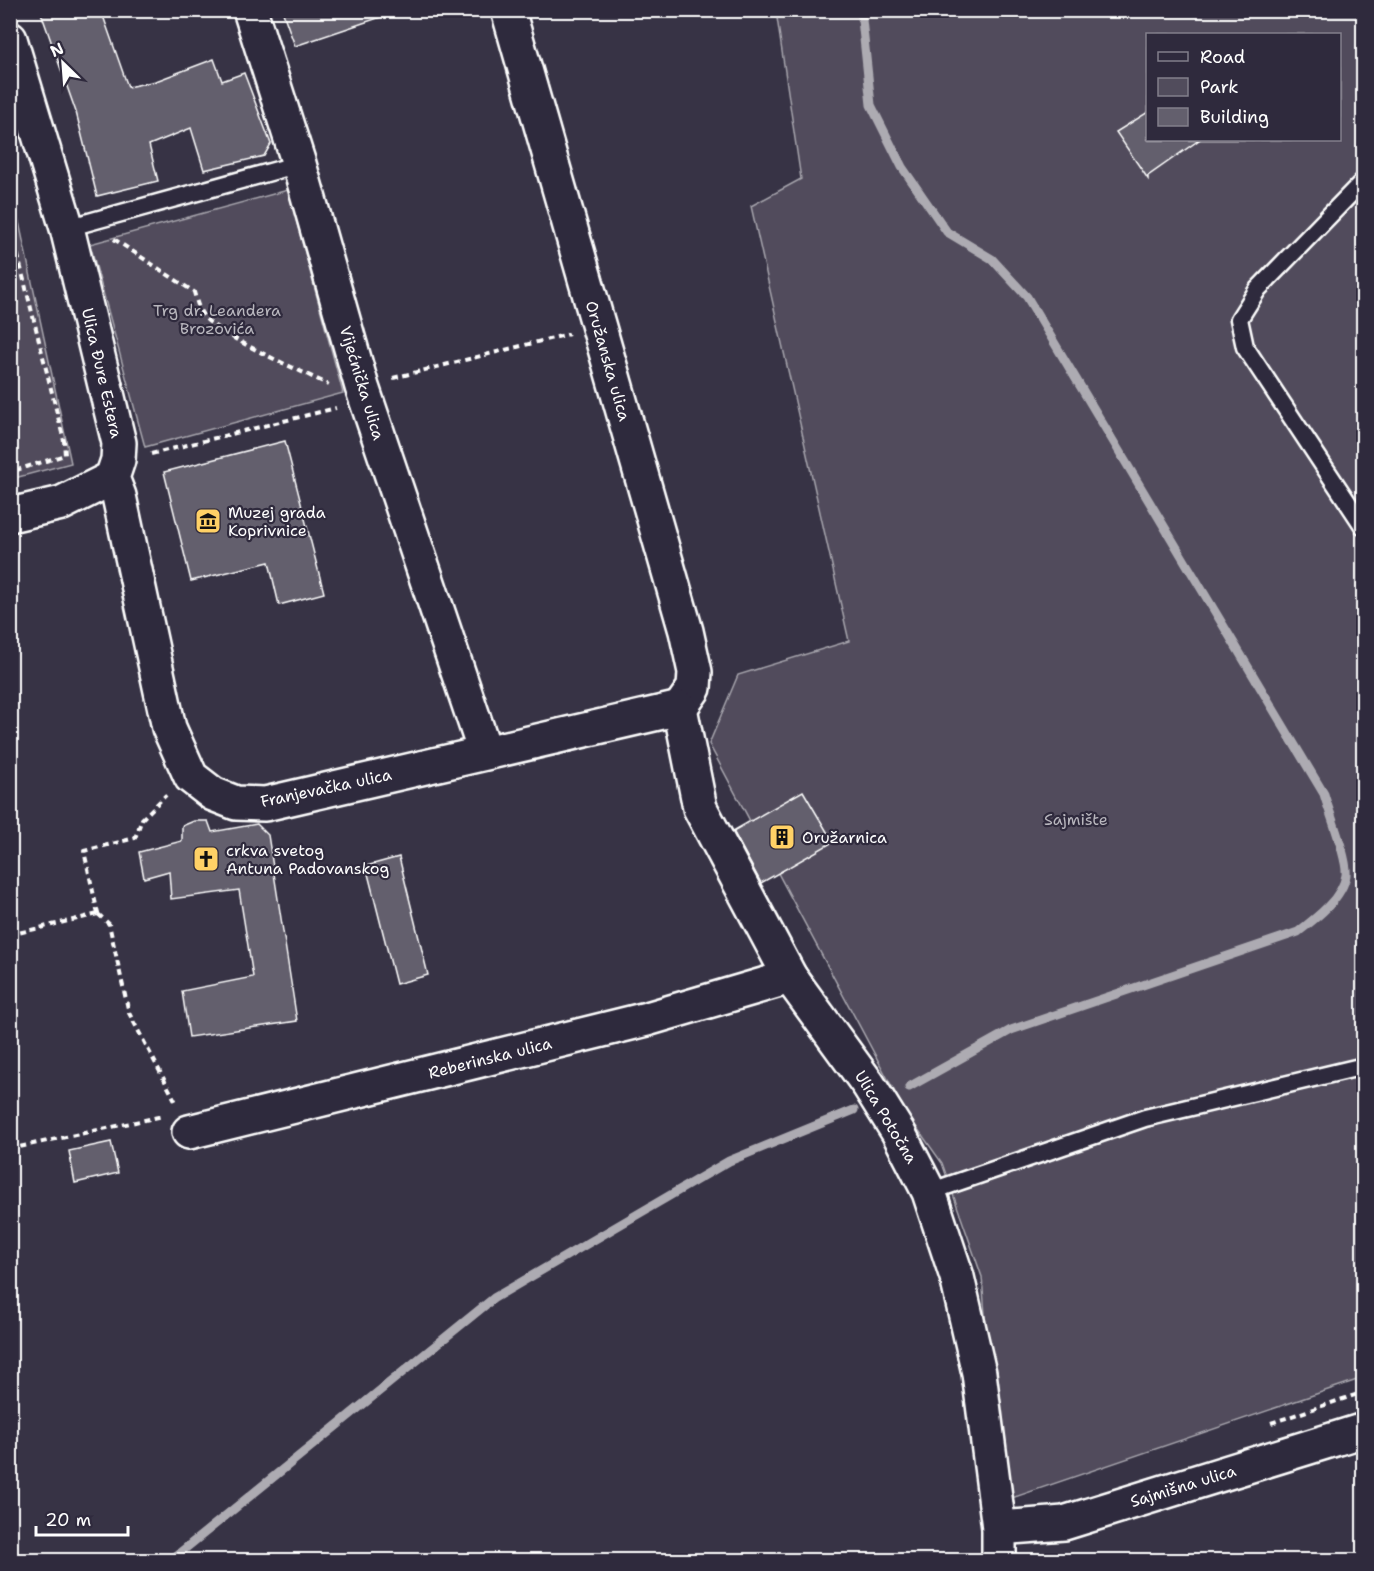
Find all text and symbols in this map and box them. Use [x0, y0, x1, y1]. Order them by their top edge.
north arrow [33, 33, 93, 93]
legend [1146, 33, 1341, 141]
text: N [47, 38, 67, 62]
text: Road [1200, 45, 1245, 69]
text: Park [1200, 75, 1239, 99]
text: Building [1200, 105, 1269, 129]
street label: Oružanska ulica [581, 298, 635, 424]
park label: Trg dr. Leandera Brozovića [153, 300, 281, 339]
street label: Ulica Đure Estera [77, 306, 127, 440]
street label: Vijećnička ulica [335, 323, 389, 443]
place label: Muzej grada Koprivnice [228, 502, 326, 541]
museum icon: Muzej grada Koprivnice [193, 506, 223, 536]
street label: Franjevačka ulica [259, 764, 393, 812]
park label: Sajmište [1044, 809, 1108, 830]
building icon: Oružarnica [767, 822, 797, 852]
place label: Oružarnica [802, 827, 887, 848]
place label: crkva svetog Antuna Padovanskog [226, 840, 389, 879]
church icon: crkva svetog Antuna Padovanskog [191, 844, 221, 874]
street label: Reberinska ulica [426, 1032, 554, 1084]
street label: Ulica Potočna [850, 1067, 922, 1167]
street label: Sajmišna ulica [1128, 1460, 1239, 1512]
scale bar [36, 1499, 128, 1537]
text: 20 m [45, 1508, 91, 1532]

